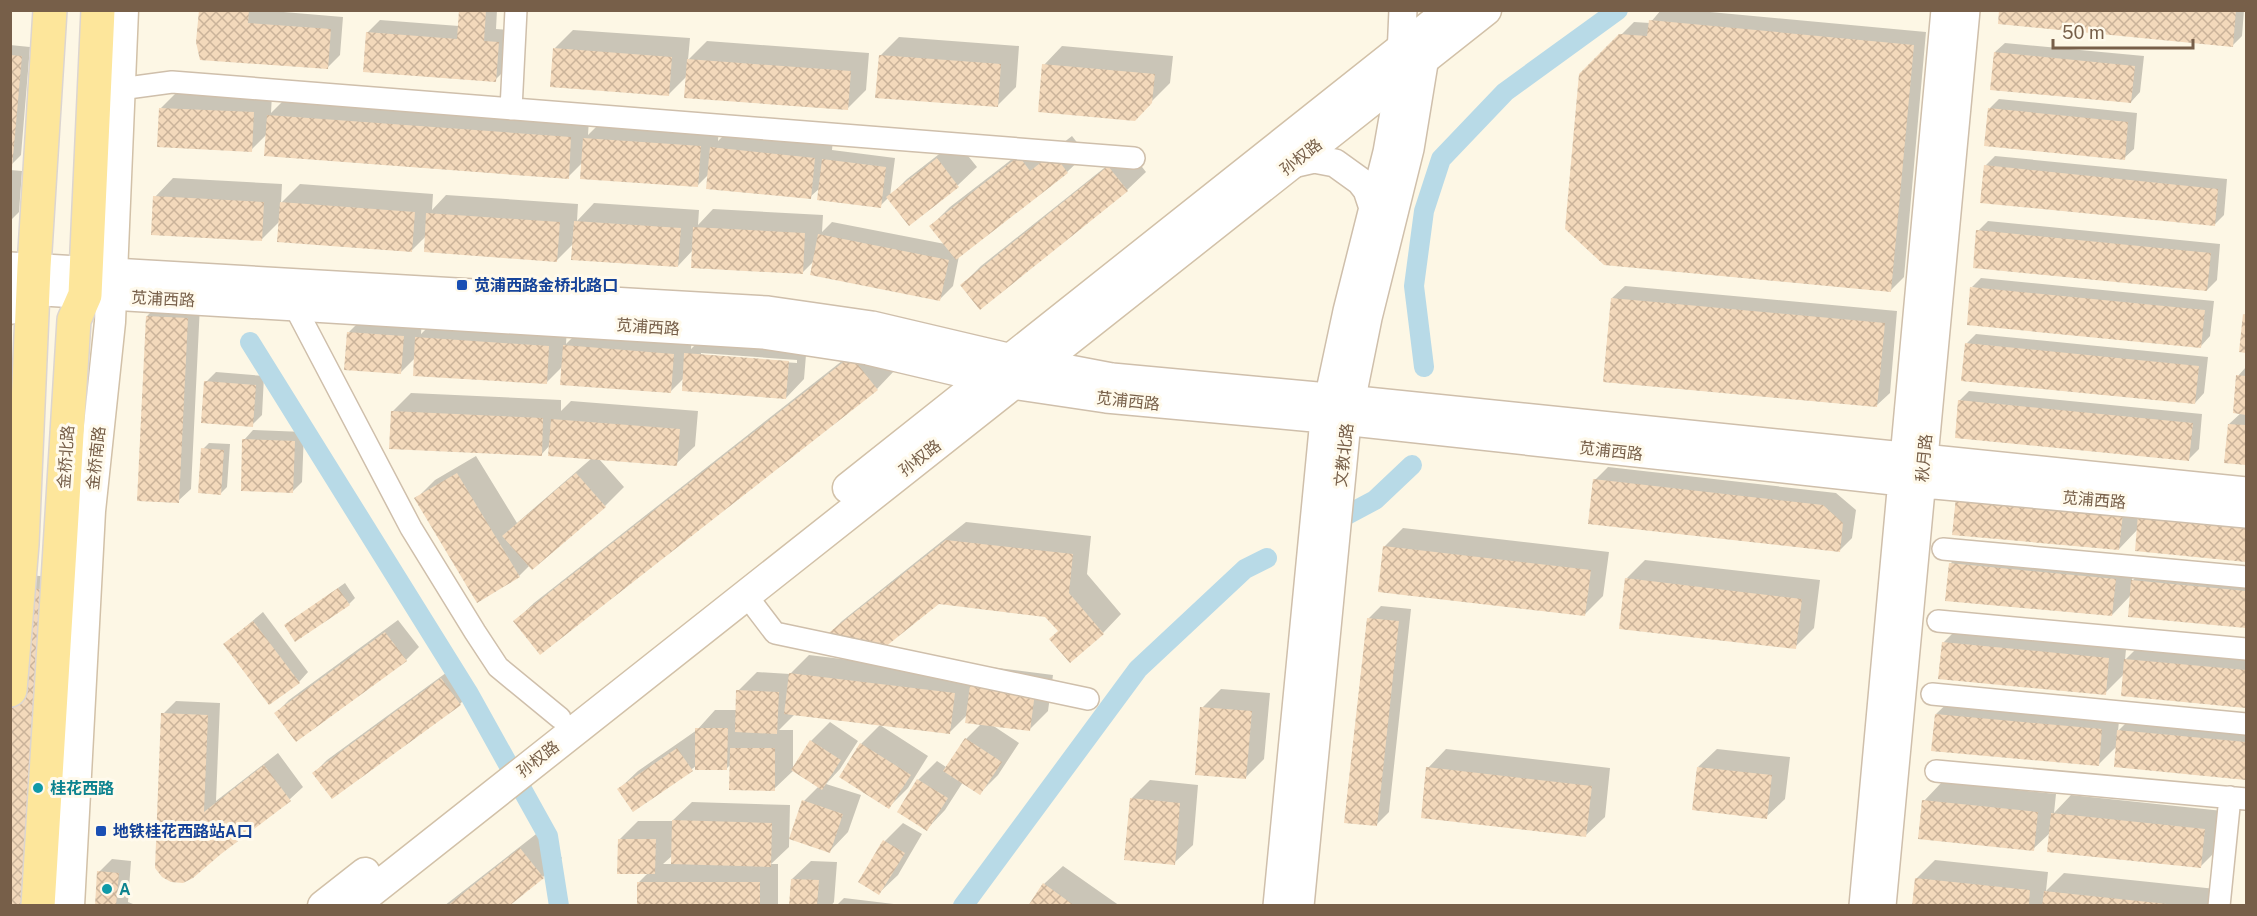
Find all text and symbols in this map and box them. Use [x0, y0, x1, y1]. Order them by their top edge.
scale bar [2053, 12, 2192, 50]
text: 50 m [2062, 22, 2105, 43]
street label: 孙权路 [1276, 135, 1326, 179]
place label: 苋浦西路金桥北路口 [474, 276, 618, 295]
marker: 苋浦西路金桥北路口 [455, 278, 469, 292]
street label: 苋浦西路 [131, 288, 195, 310]
street label: 苋浦西路 [615, 315, 681, 339]
street label: 苋浦西路 [1095, 388, 1161, 414]
street label: 文教北路 [1331, 422, 1357, 488]
street label: 金桥北路 [54, 424, 78, 490]
street label: 金桥南路 [83, 425, 109, 491]
street label: 秋月路 [1912, 433, 1936, 483]
street label: 孙权路 [895, 436, 945, 480]
street label: 苋浦西路 [1578, 438, 1644, 464]
street label: 苋浦西路 [2061, 488, 2127, 512]
street label: 孙权路 [513, 737, 563, 781]
place label: 桂花西路 [50, 779, 114, 798]
marker: 桂花西路 [31, 781, 45, 795]
place label: 地铁桂花西路站A口 [113, 822, 253, 841]
marker: 地铁桂花西路站A口 [94, 824, 108, 838]
place label: A [119, 880, 131, 899]
marker: A [100, 882, 114, 896]

